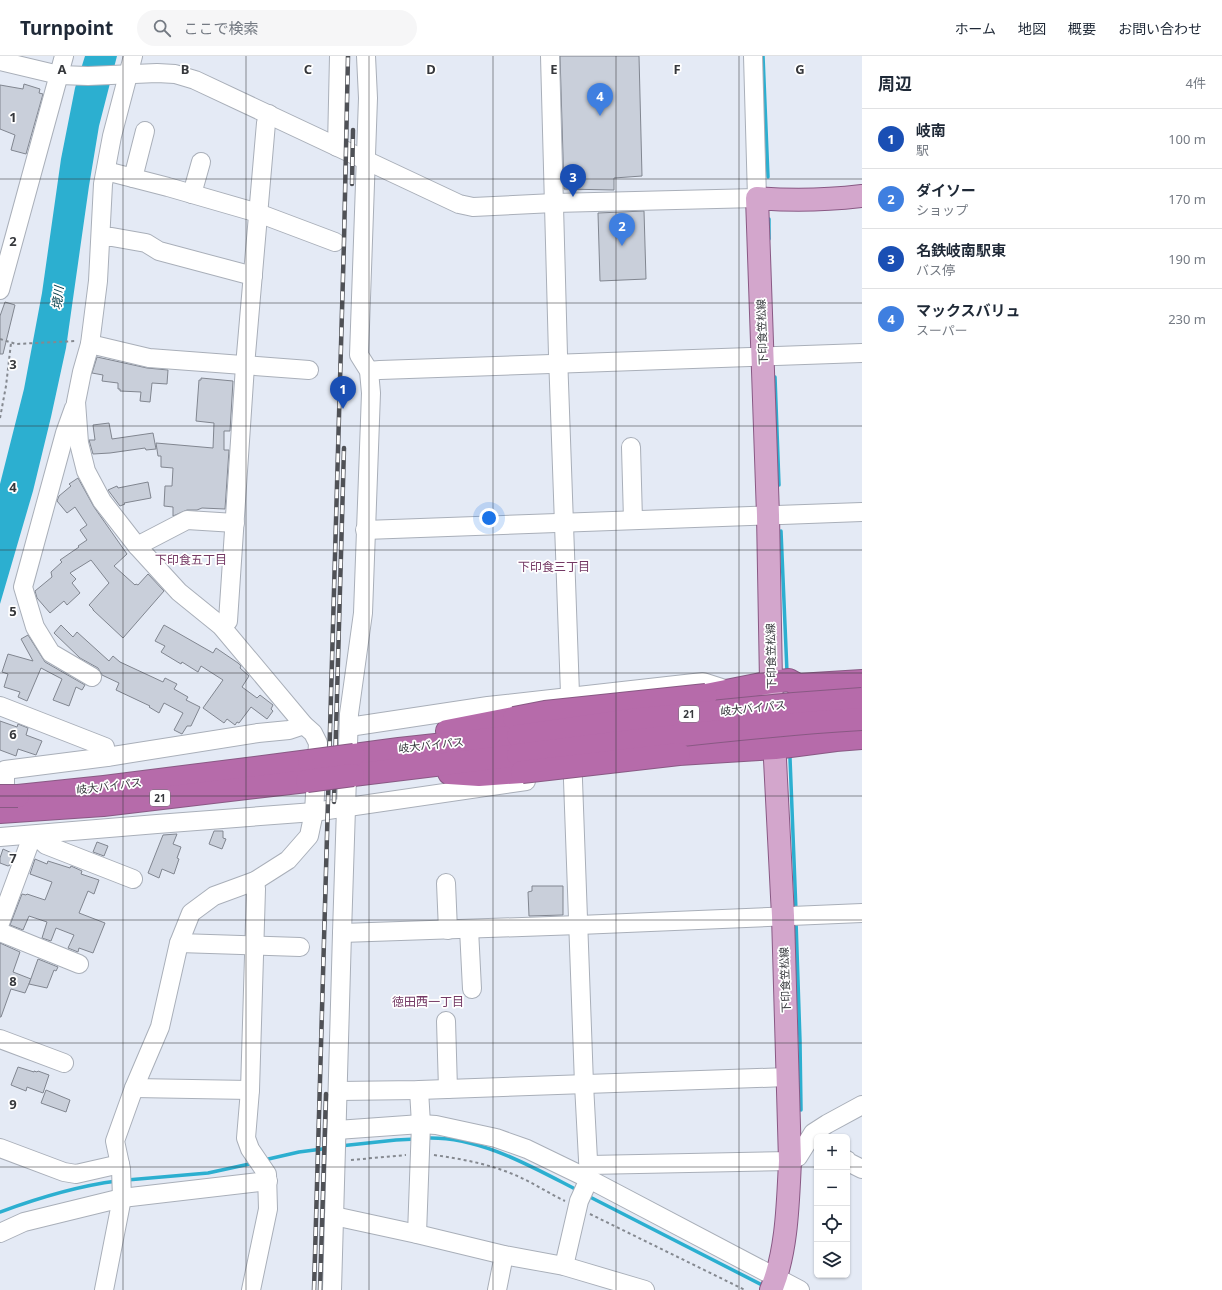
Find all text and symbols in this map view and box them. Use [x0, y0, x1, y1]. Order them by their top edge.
search box [137, 10, 417, 46]
text: Turnpoint [20, 15, 113, 41]
icon: search [151, 17, 173, 39]
text: ここで検索 [183, 18, 258, 38]
text: ホーム [954, 19, 996, 38]
text: 地図 [1018, 19, 1046, 38]
text: 概要 [1068, 19, 1096, 38]
text: お問い合わせ [1118, 19, 1202, 38]
text: A [58, 60, 67, 78]
text: B [181, 60, 189, 78]
text: C [304, 60, 312, 78]
text: D [426, 60, 436, 78]
text: E [550, 60, 558, 78]
text: F [673, 60, 681, 78]
text: G [795, 60, 805, 78]
text: 周辺 [878, 72, 912, 95]
text: 4件 [1186, 74, 1206, 92]
pin: 4 [587, 83, 613, 116]
text: 1 [9, 108, 17, 126]
text: 岐南 [916, 120, 946, 140]
text: 1 [887, 130, 895, 148]
text: 100 m [1168, 130, 1206, 148]
text: 駅 [916, 141, 929, 159]
pin: 3 [560, 164, 586, 197]
text: ダイソー [916, 180, 976, 200]
text: 2 [887, 190, 895, 208]
text: 170 m [1168, 190, 1206, 208]
text: ショップ [916, 201, 968, 219]
pin: 2 [609, 213, 635, 246]
text: 2 [9, 232, 17, 250]
text: 名鉄岐南駅東 [916, 240, 1006, 260]
text: 3 [887, 250, 895, 268]
text: 190 m [1168, 250, 1206, 268]
text: バス停 [916, 261, 955, 279]
water label: 境川 [48, 283, 67, 311]
street label: 下印食笠松線 [753, 299, 770, 365]
text: マックスバリュ [916, 300, 1021, 320]
text: 4 [887, 310, 895, 328]
text: 230 m [1168, 310, 1206, 328]
text: スーパー [916, 321, 968, 339]
text: 3 [9, 355, 17, 373]
pin: 1 [330, 376, 356, 409]
text: 4 [9, 478, 17, 496]
your location [479, 508, 499, 528]
district label: 下印食五丁目 [155, 551, 227, 568]
district label: 下印食三丁目 [518, 558, 590, 575]
text: 5 [9, 602, 17, 620]
street label: 下印食笠松線 [762, 623, 779, 689]
street label: 岐大バイパス [719, 697, 786, 718]
road number: 21 [679, 706, 699, 722]
text: 6 [9, 725, 17, 743]
street label: 岐大バイパス [397, 734, 464, 755]
street label: 岐大バイパス [75, 774, 142, 797]
road number: 21 [150, 790, 170, 806]
text: 7 [9, 849, 17, 867]
street label: 下印食笠松線 [776, 947, 793, 1013]
text: 8 [9, 972, 17, 990]
district label: 徳田西一丁目 [392, 993, 464, 1010]
text: 9 [9, 1095, 17, 1113]
map controls [814, 1134, 850, 1278]
button: + [814, 1134, 850, 1170]
button: − [814, 1170, 850, 1206]
button: locate [814, 1206, 850, 1242]
button: layers [814, 1242, 850, 1278]

